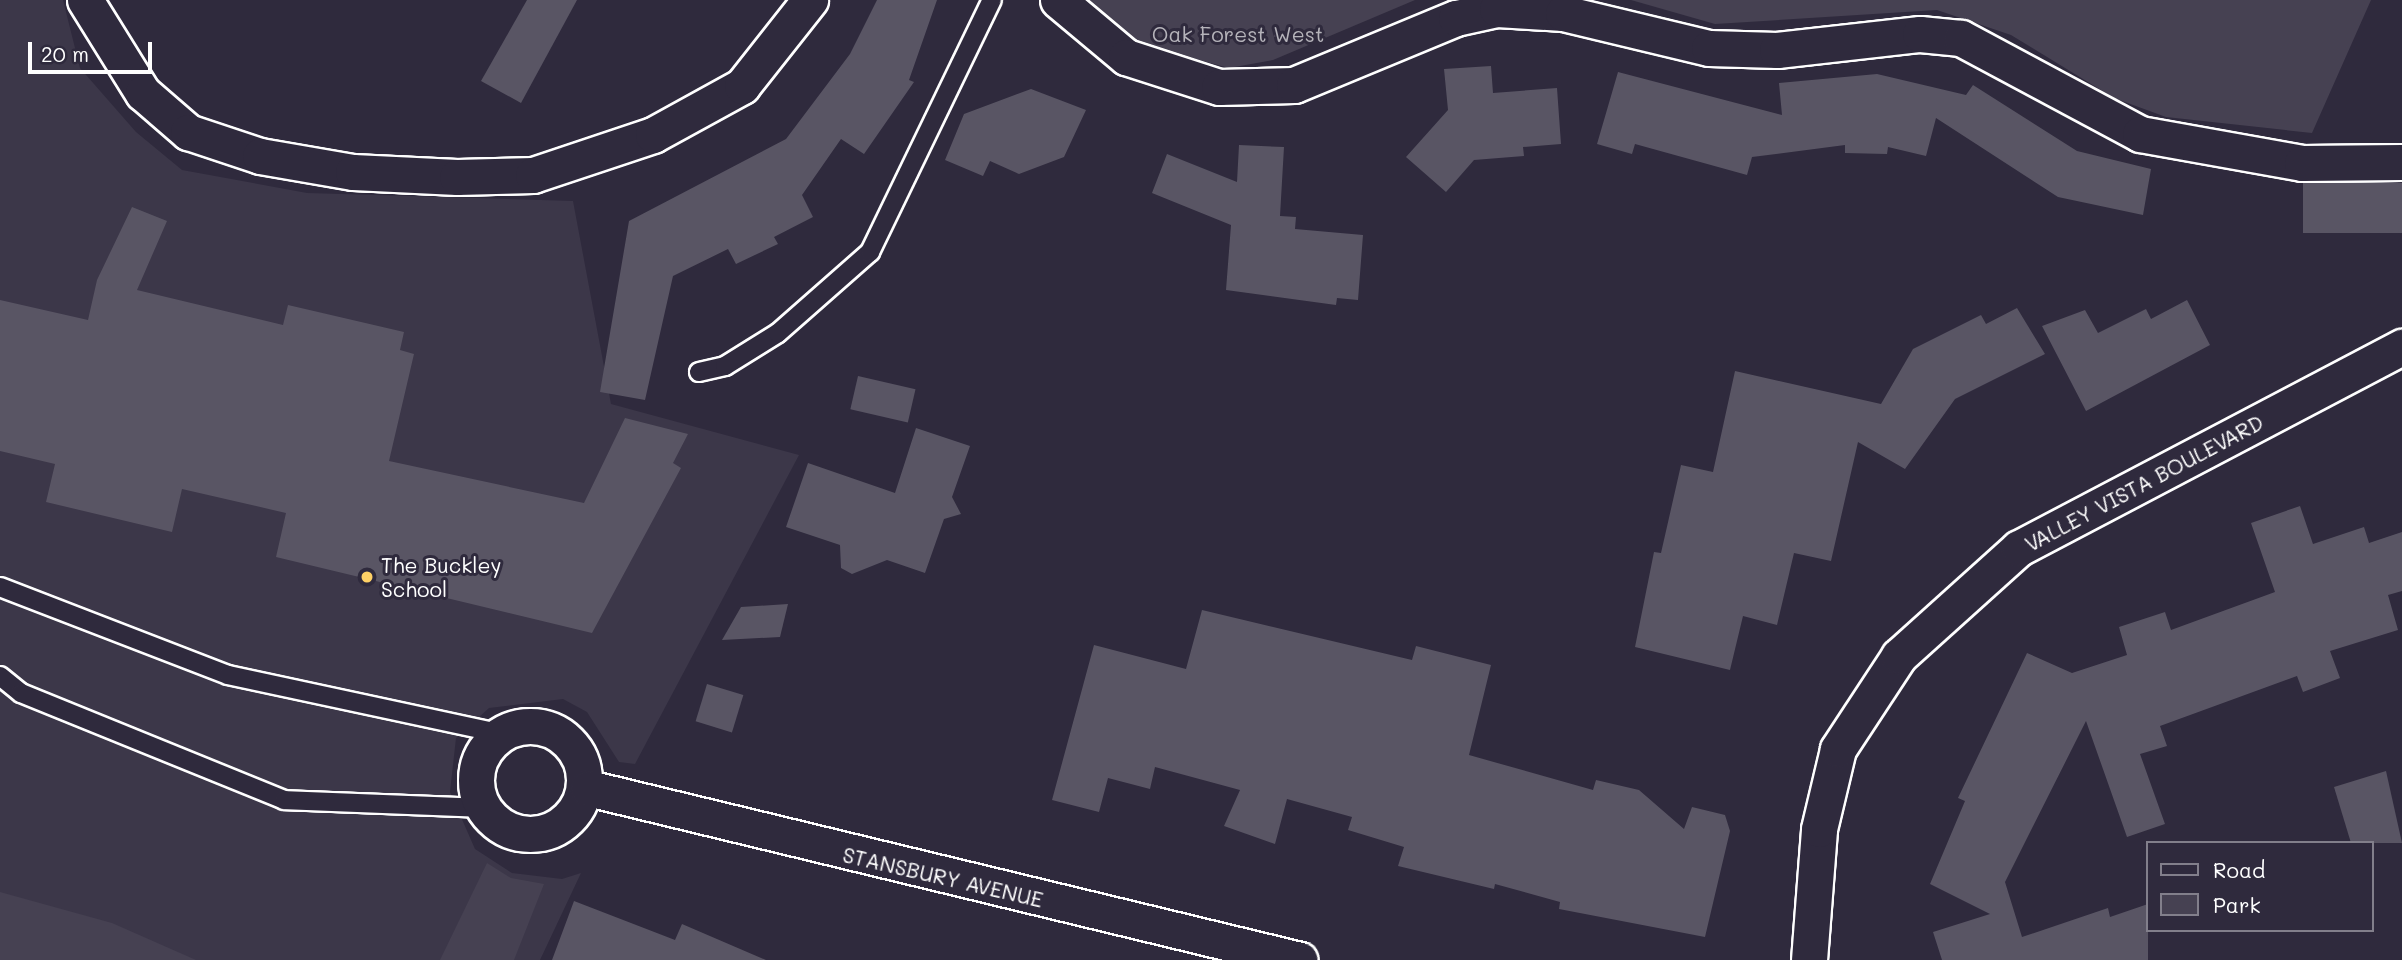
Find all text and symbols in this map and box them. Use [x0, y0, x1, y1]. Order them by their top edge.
park label: Oak Forest West [1152, 21, 1324, 47]
scale bar [32, 28, 156, 72]
text: 20 m [41, 40, 89, 67]
street label: VALLEY VISTA BOULEVARD [2020, 409, 2268, 557]
place label: The Buckley School [381, 552, 502, 602]
marker: The Buckley School [359, 569, 375, 585]
legend [2146, 841, 2374, 932]
street label: STANSBURY AVENUE [840, 842, 1046, 912]
text: Road [2213, 856, 2265, 883]
text: Park [2213, 891, 2261, 918]

